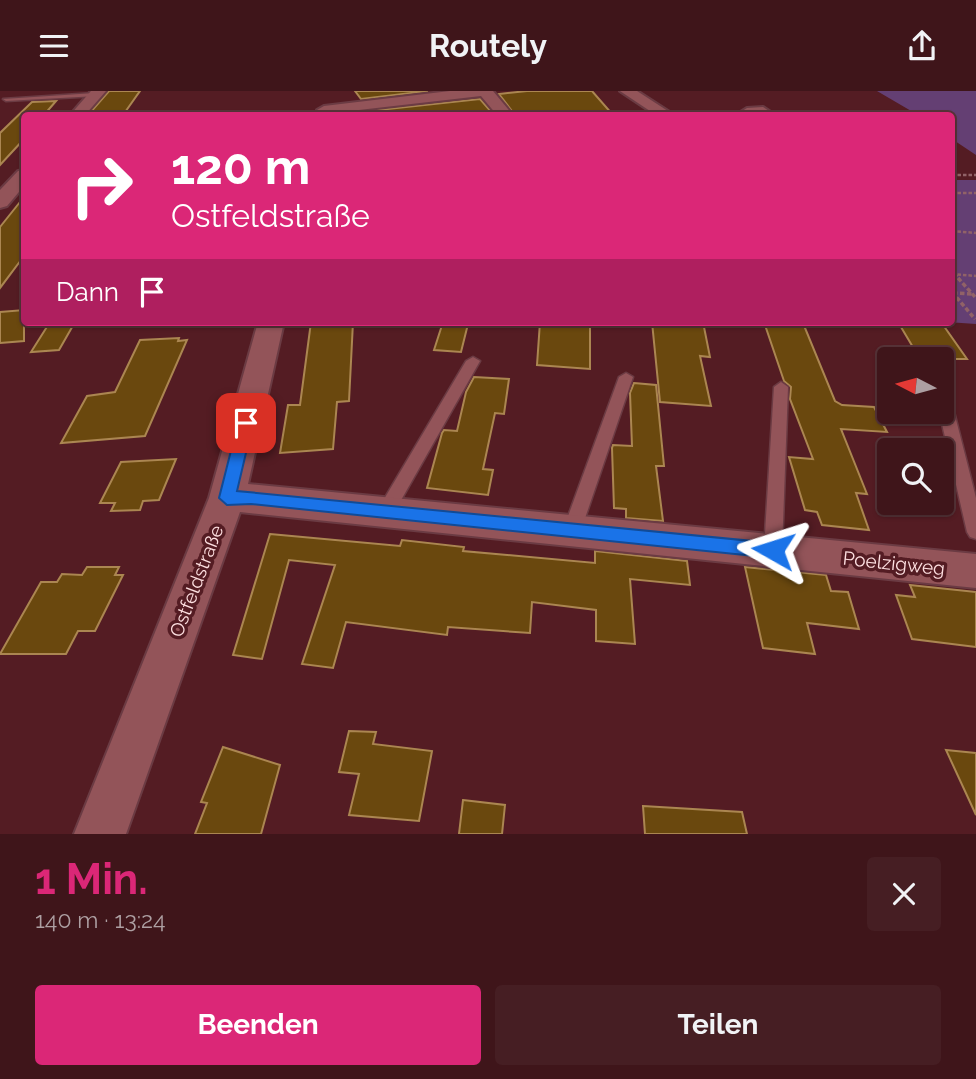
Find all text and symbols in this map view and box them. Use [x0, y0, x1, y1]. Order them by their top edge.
icon: menu [35, 27, 73, 65]
text: Routely [429, 27, 547, 64]
icon: share [903, 27, 941, 65]
text: 120 m [171, 138, 310, 195]
icon: right [56, 140, 147, 231]
text: Ostfeldstraße [171, 197, 370, 234]
icon: arrive [133, 273, 171, 311]
text: Dann [56, 277, 119, 307]
north arrow [877, 347, 954, 423]
map controls [877, 347, 954, 515]
pin [216, 393, 276, 453]
icon: arrive [227, 404, 265, 442]
button: search [877, 438, 954, 515]
position arrow [736, 513, 810, 587]
street label: Ostfeldstraße [165, 522, 227, 640]
street label: Poelzigweg [842, 547, 946, 579]
text: 1 Min. [35, 855, 148, 904]
button: close [867, 857, 941, 931]
text: 140 m · 13:24 [35, 906, 166, 933]
button: Beenden [35, 985, 481, 1065]
button: Teilen [495, 985, 941, 1065]

